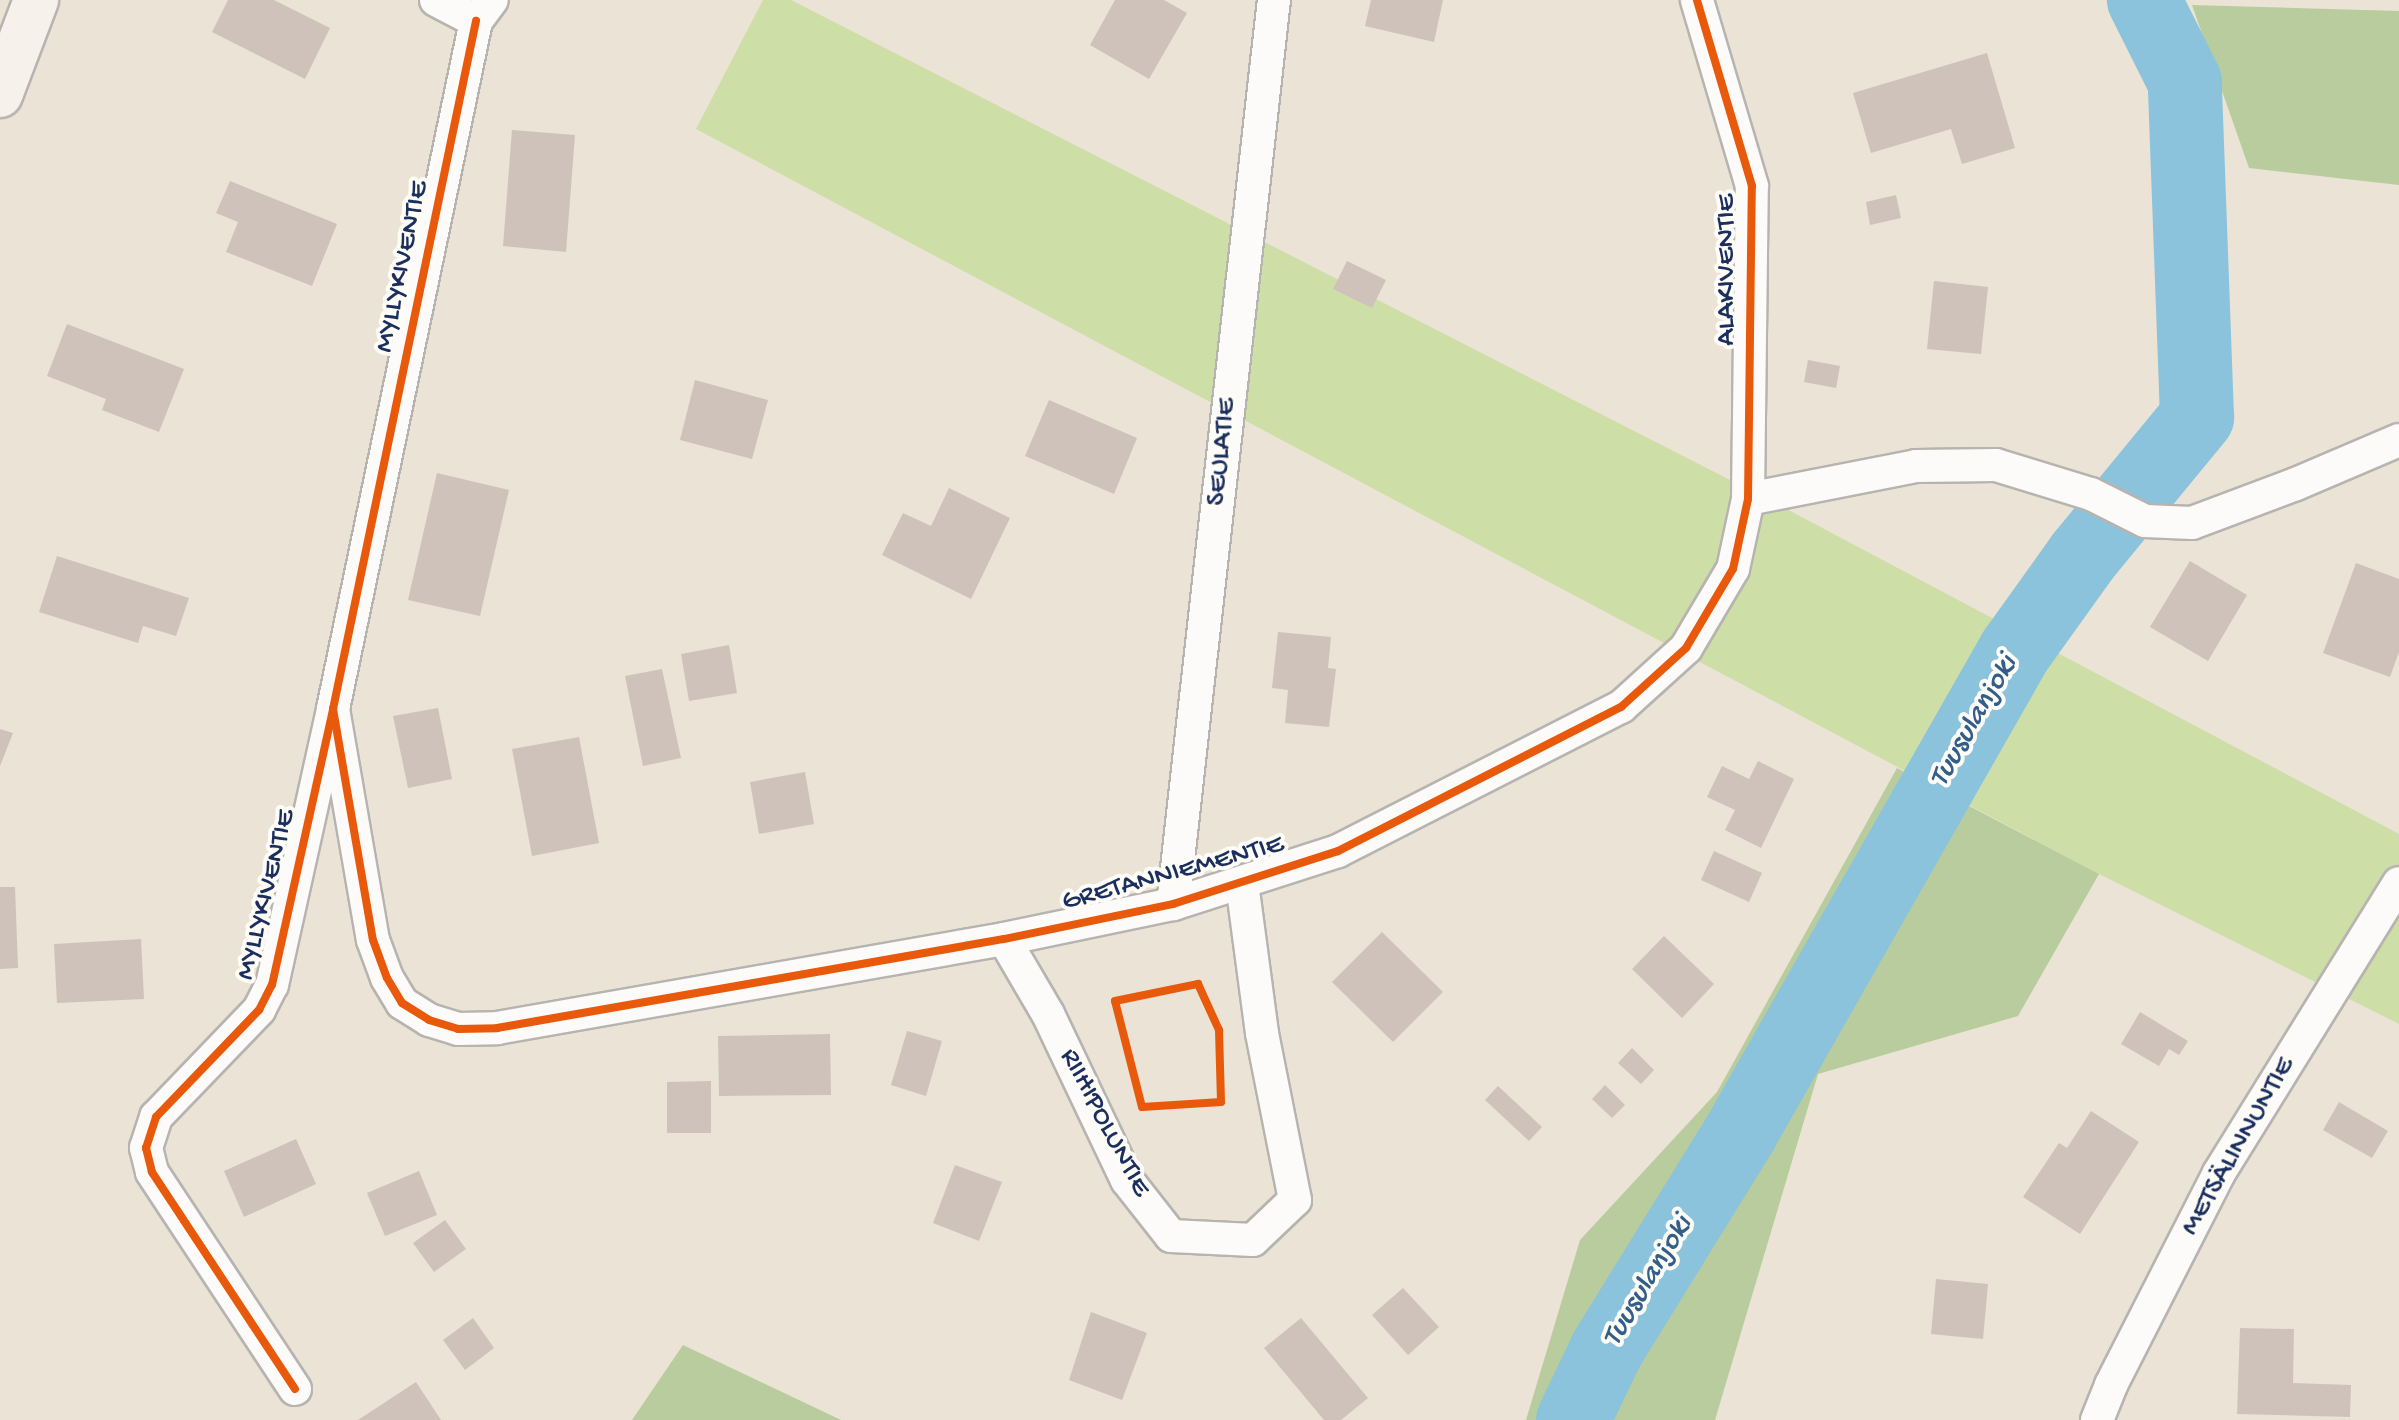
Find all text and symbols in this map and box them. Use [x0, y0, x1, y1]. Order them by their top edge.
street label: MYLLYKIVENTIE [368, 178, 438, 356]
street label: ALAKIVENTIE [1711, 194, 1745, 346]
street label: SEULATIE [1201, 396, 1245, 508]
water label: Tuusulanjoki [1923, 650, 2027, 794]
street label: MYLLYKIVENTIE [230, 806, 304, 984]
street label: GRETANNIEMENTIE [1059, 828, 1287, 920]
street label: RIIHIPOLUNTIE [1051, 1043, 1157, 1203]
street label: METSÄLINNUNTIE [2174, 1052, 2304, 1242]
water label: Tuusulanjoki [1596, 1210, 1702, 1354]

